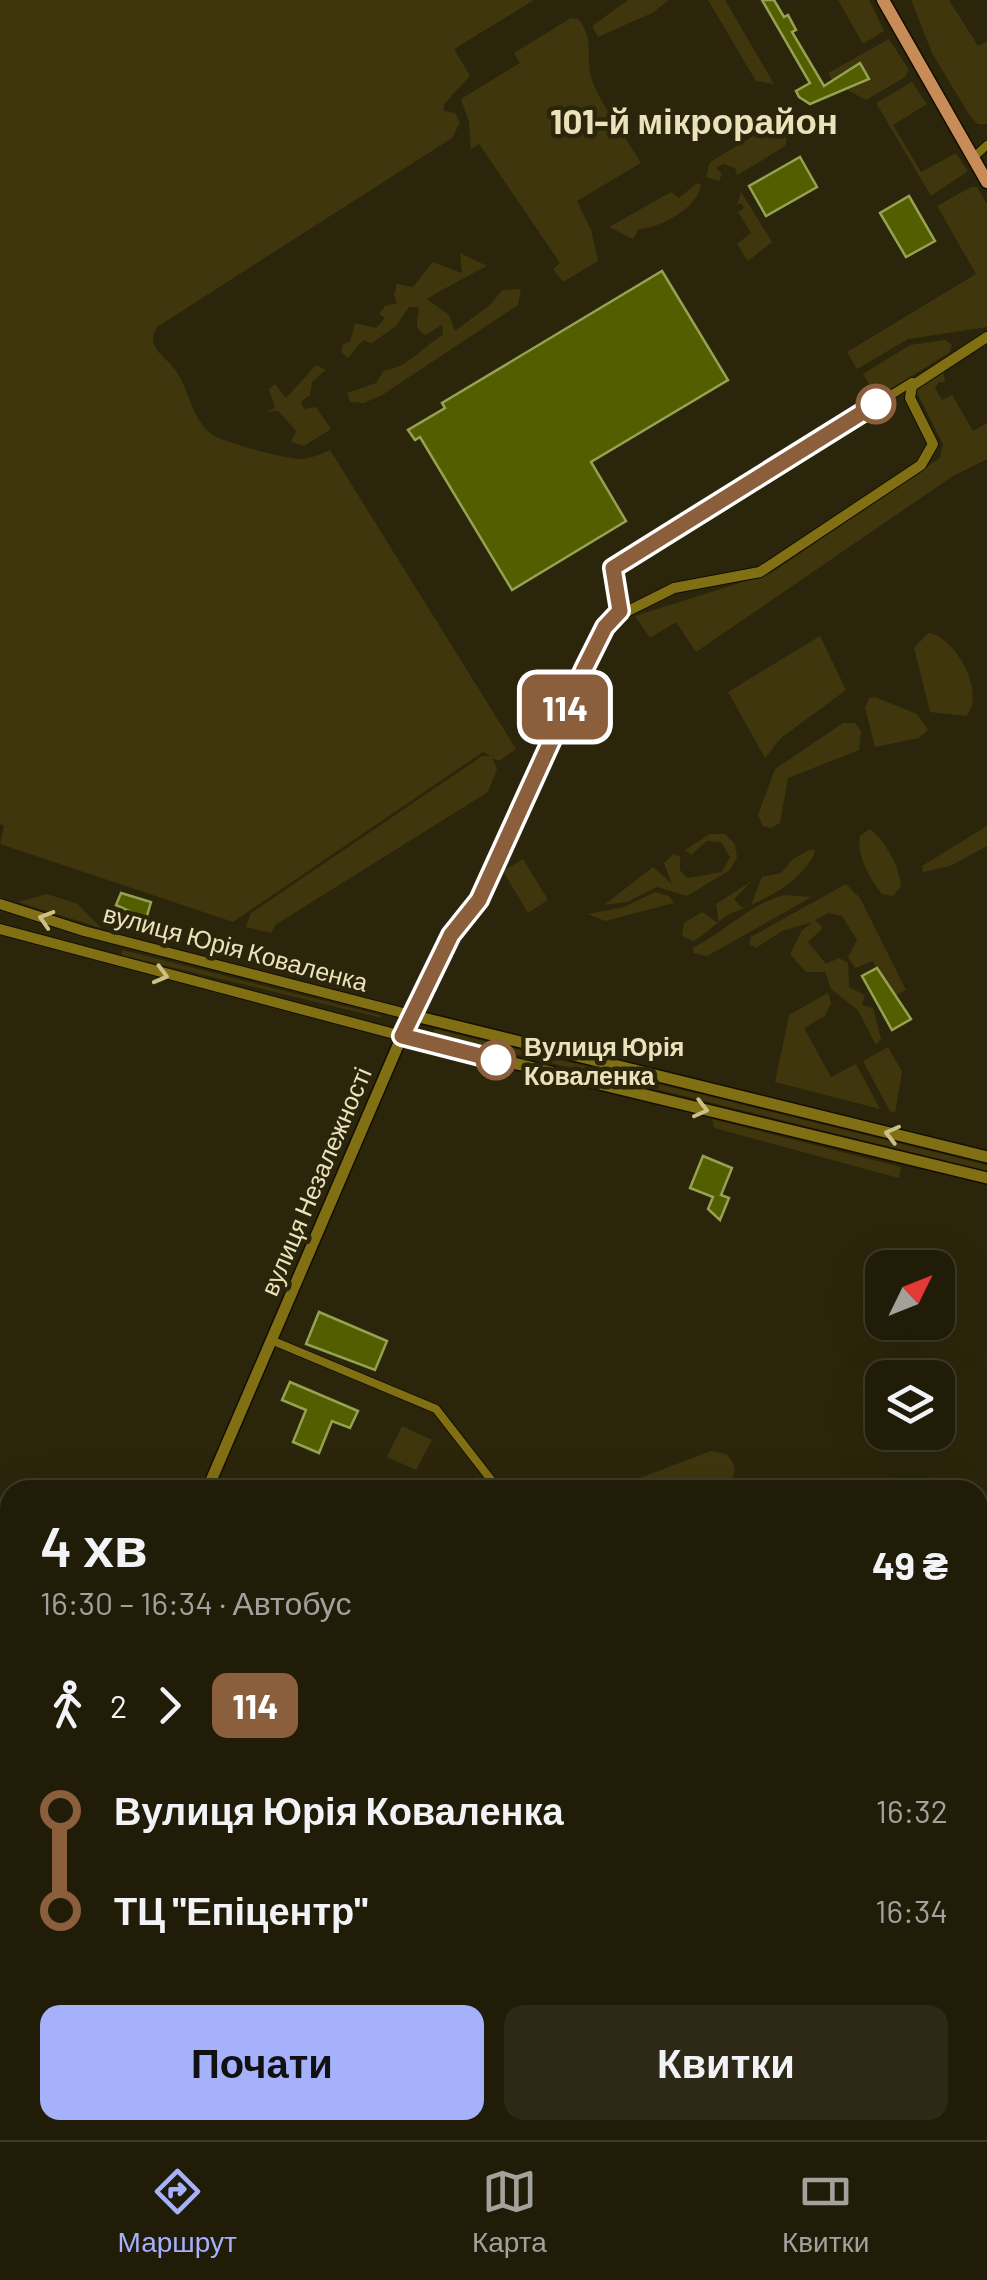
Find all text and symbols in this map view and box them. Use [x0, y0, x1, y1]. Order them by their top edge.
district label: 101-й мікрорайон [550, 99, 838, 141]
unlabelled marker [857, 385, 895, 423]
line badge: 114 [508, 674, 622, 740]
text: 114 [542, 686, 588, 728]
street label: вулиця Юрія Коваленка [101, 897, 372, 997]
one-way arrow [38, 910, 55, 931]
one-way arrow [152, 963, 169, 984]
place label: Вулиця Юрія Коваленка [524, 1031, 684, 1090]
marker: Вулиця Юрія Коваленка [477, 1041, 515, 1079]
street label: вулиця Незалежності [253, 1062, 377, 1300]
one-way arrow [692, 1097, 709, 1118]
one-way arrow [884, 1125, 901, 1146]
north arrow [865, 1250, 955, 1340]
map controls [865, 1250, 955, 1450]
button: layers [865, 1360, 955, 1450]
text: 4 хв [40, 1512, 148, 1578]
text: 49 ₴ [872, 1542, 948, 1588]
text: 16:30 – 16:34 · Автобус [40, 1583, 351, 1621]
icon: walk [40, 1678, 95, 1733]
icon: forward [142, 1678, 197, 1733]
text: 114 [232, 1684, 278, 1726]
text: 2 [110, 1686, 127, 1724]
text: Вулиця Юрія Коваленка [114, 1787, 564, 1833]
text: 16:32 [876, 1791, 948, 1829]
text: ТЦ "Епіцентр" [114, 1887, 368, 1933]
text: 16:34 [875, 1891, 948, 1929]
button: Почати [40, 2005, 484, 2120]
button: Квитки [504, 2005, 948, 2120]
tab: Маршрут [118, 2164, 237, 2259]
tab: Карта [472, 2164, 547, 2259]
tab: Квитки [782, 2164, 869, 2259]

